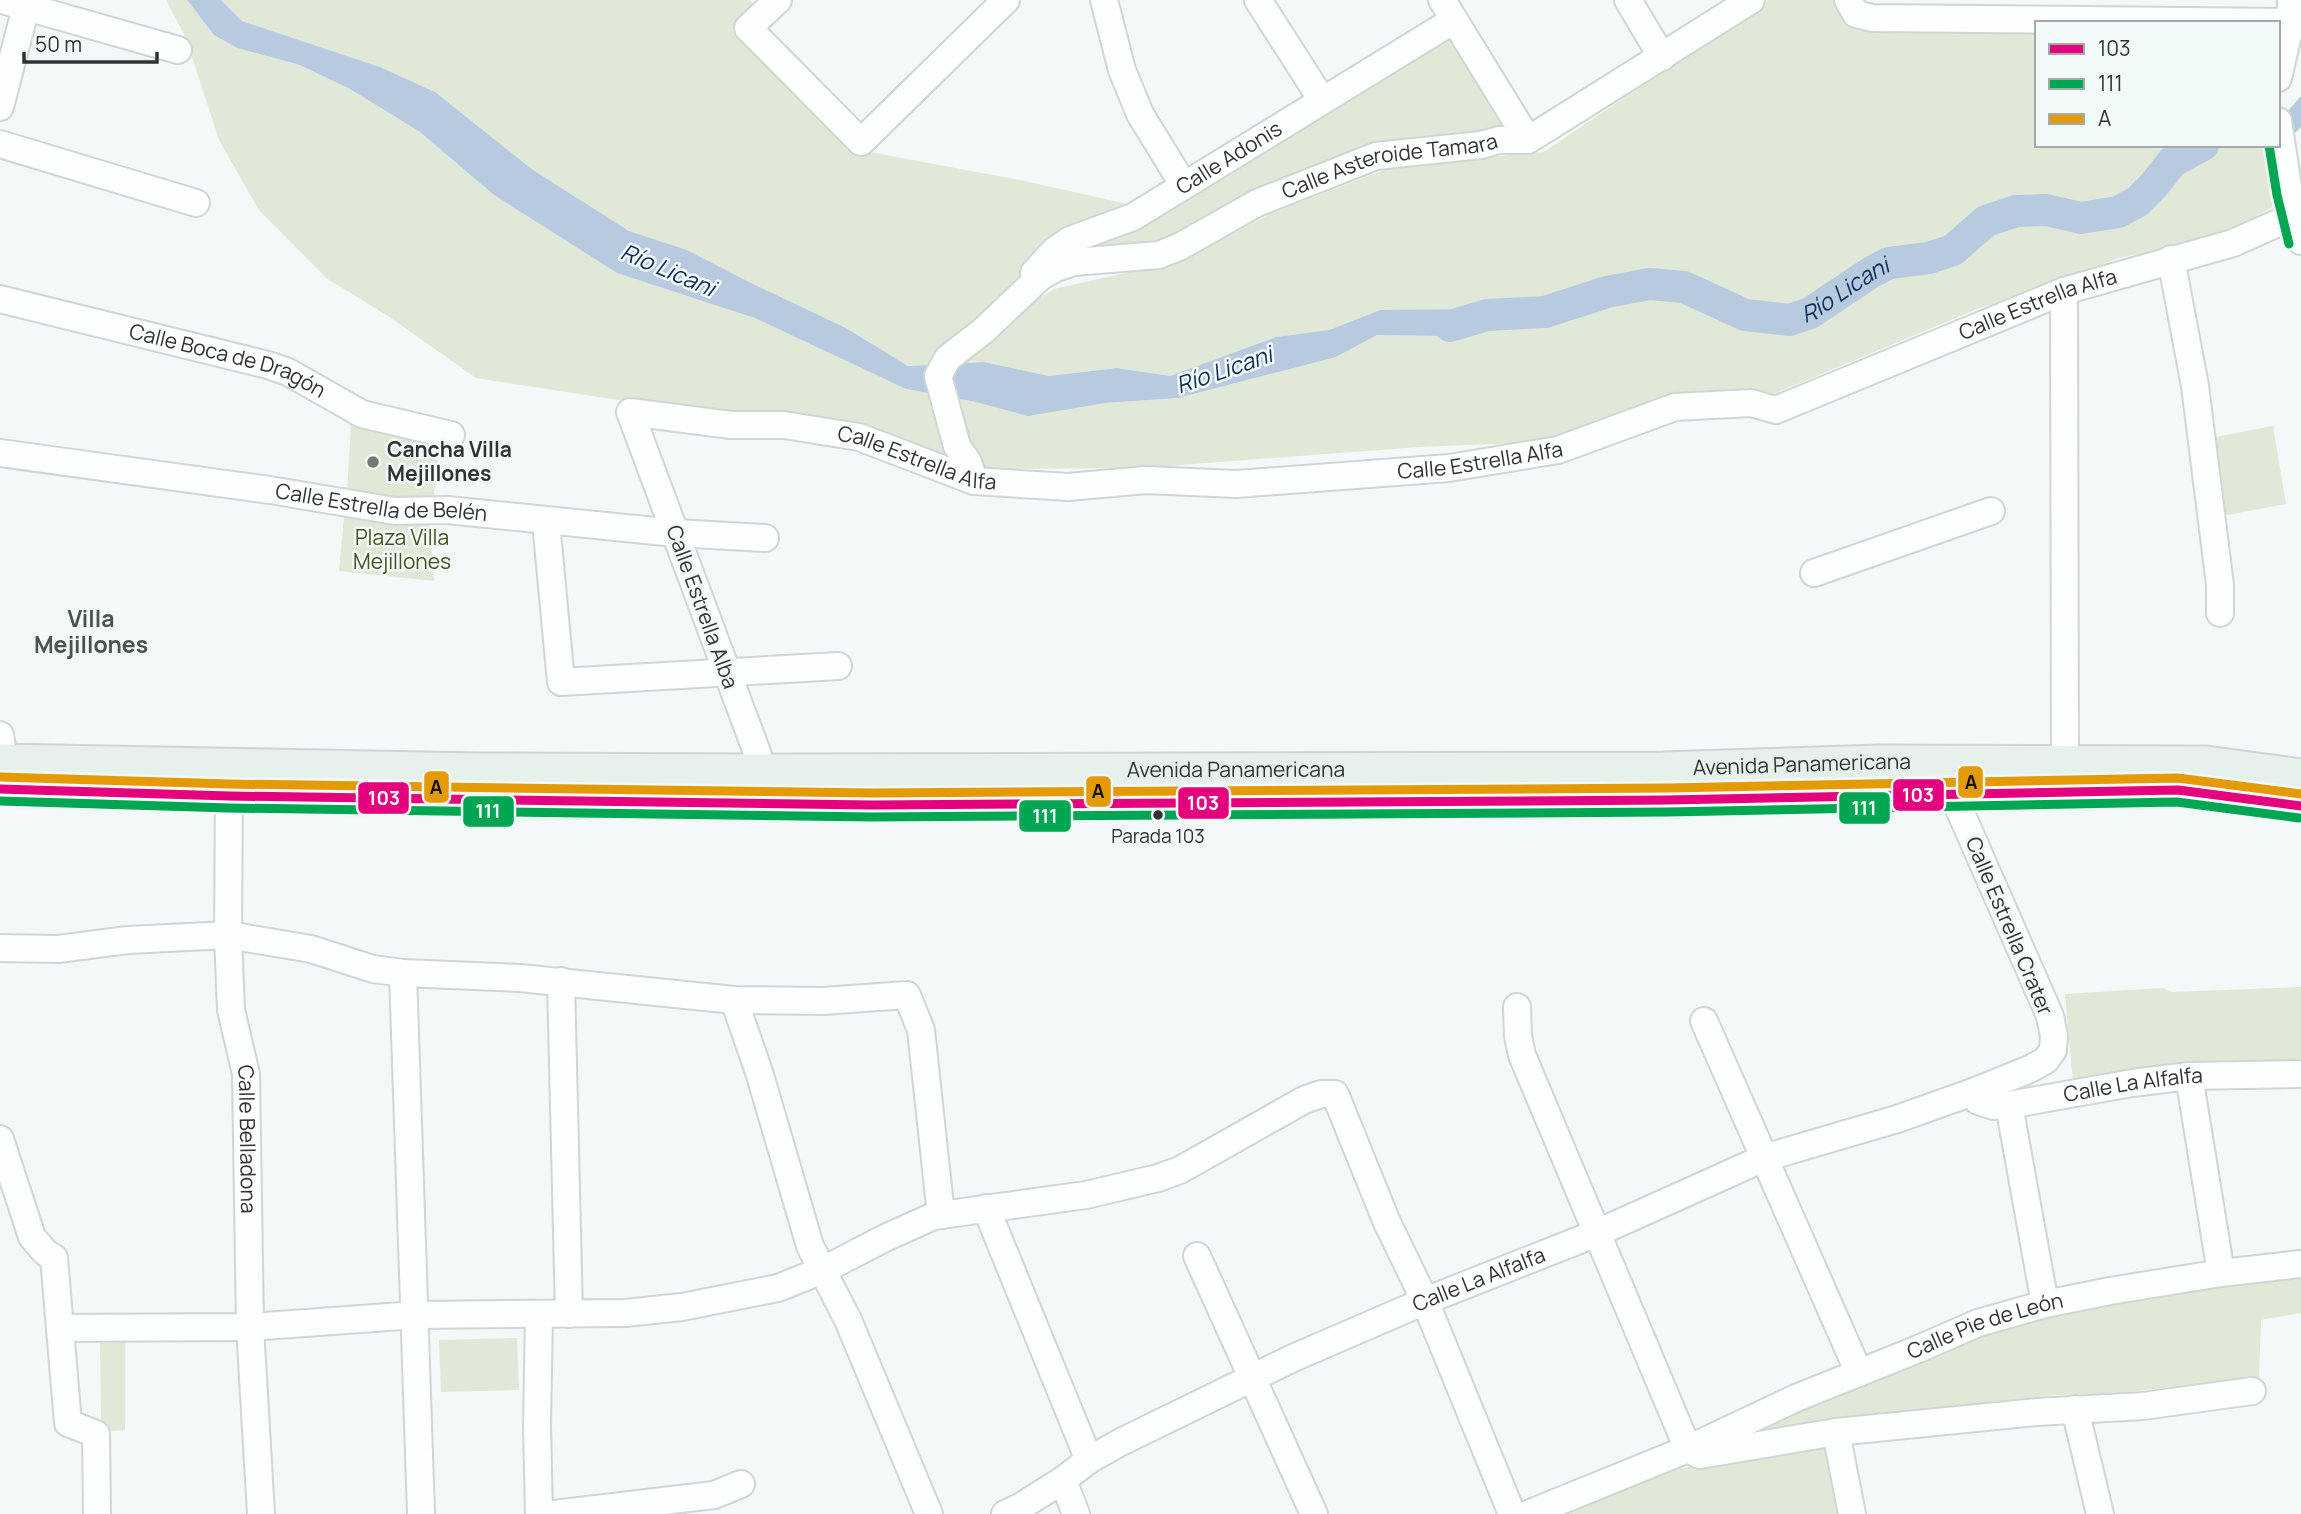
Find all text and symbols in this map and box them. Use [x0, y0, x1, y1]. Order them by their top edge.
scale bar [24, 21, 158, 65]
legend [2035, 21, 2280, 147]
text: 50 m [35, 30, 82, 58]
text: 103 [2098, 34, 2131, 62]
text: 111 [2098, 69, 2123, 97]
text: A [2098, 104, 2111, 132]
street label: Calle Adonis [1170, 114, 1287, 200]
street label: Calle Asteroide Tamara [1277, 126, 1501, 205]
water label: Río Licani [616, 235, 723, 304]
water label: Río Licani [1797, 248, 1897, 330]
street label: Calle Estrella Alfa [1954, 262, 2120, 346]
street label: Calle Boca de Dragón [127, 316, 331, 404]
water label: Río Licani [1171, 337, 1278, 400]
street label: Calle Estrella Alfa [836, 419, 997, 495]
street label: Calle Estrella Alfa [1396, 434, 1565, 485]
place label: Cancha Villa Mejillones [387, 435, 512, 487]
marker: Cancha Villa Mejillones [365, 454, 381, 470]
street label: Calle Estrella de Belén [274, 476, 489, 527]
street label: Calle Estrella Alba [660, 521, 746, 692]
park label: Plaza Villa Mejillones [353, 523, 451, 575]
district label: Villa Mejillones [34, 602, 148, 660]
street label: Avenida Panamericana [1692, 747, 1911, 781]
street label: Avenida Panamericana [1127, 755, 1345, 783]
line badge: A [1957, 765, 1984, 799]
text: A [1965, 769, 1978, 795]
line badge: A [423, 770, 450, 804]
text: A [430, 774, 443, 800]
line badge: A [1085, 775, 1112, 808]
text: A [1092, 778, 1105, 804]
line badge: 103 [1892, 778, 1945, 812]
line badge: 103 [357, 781, 410, 815]
text: 103 [1902, 782, 1934, 808]
text: 103 [368, 785, 400, 811]
line badge: 103 [1177, 786, 1230, 820]
text: 103 [1187, 790, 1219, 816]
line badge: 111 [1838, 791, 1891, 825]
line badge: 111 [462, 795, 515, 828]
text: 111 [1852, 795, 1876, 821]
text: 111 [476, 798, 500, 824]
line badge: 111 [1018, 799, 1072, 833]
text: 111 [1033, 803, 1057, 829]
marker: Parada 103 [1151, 808, 1165, 822]
place label: Parada 103 [1111, 823, 1205, 849]
street label: Calle Estrella Crater [1960, 832, 2060, 1020]
street label: Calle La Alfalfa [2061, 1061, 2203, 1108]
street label: Calle Belladona [231, 1062, 263, 1214]
street label: Calle La Alfalfa [1408, 1240, 1549, 1318]
street label: Calle Pie de León [1903, 1286, 2066, 1365]

